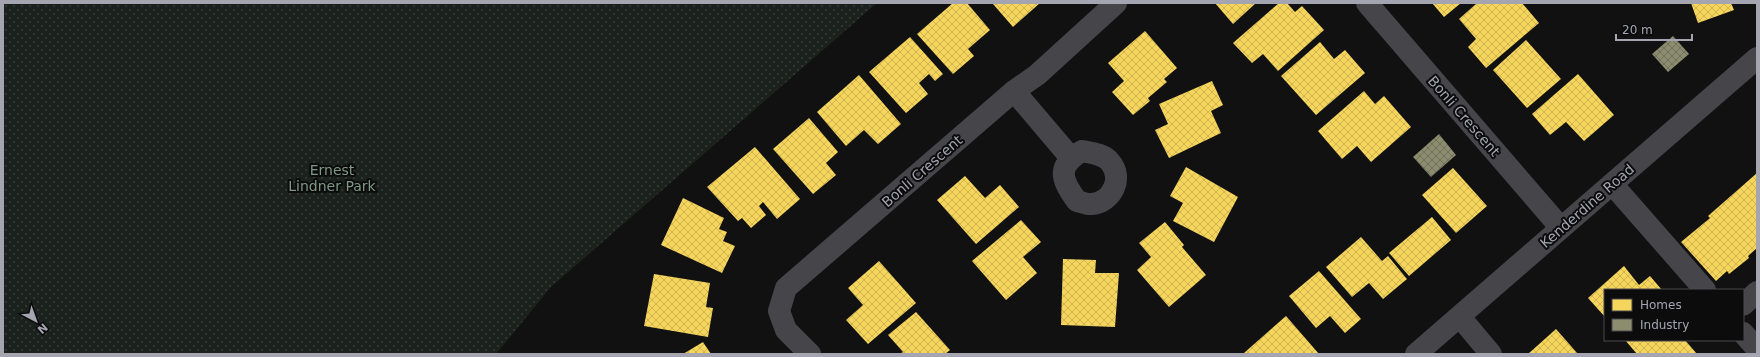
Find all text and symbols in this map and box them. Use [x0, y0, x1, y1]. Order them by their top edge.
scale bar [1616, 16, 1692, 42]
text: 20 m [1622, 23, 1653, 37]
street label: Bonli Crescent [1425, 73, 1504, 160]
street label: Bonli Crescent [879, 131, 966, 210]
street label: Kenderdine Road [1537, 161, 1637, 251]
park label: Ernest Lindner Park [288, 162, 377, 194]
legend [1604, 289, 1744, 341]
text: Homes [1640, 298, 1682, 312]
north arrow [16, 301, 56, 341]
text: Industry [1640, 318, 1689, 332]
text: N [34, 320, 50, 336]

